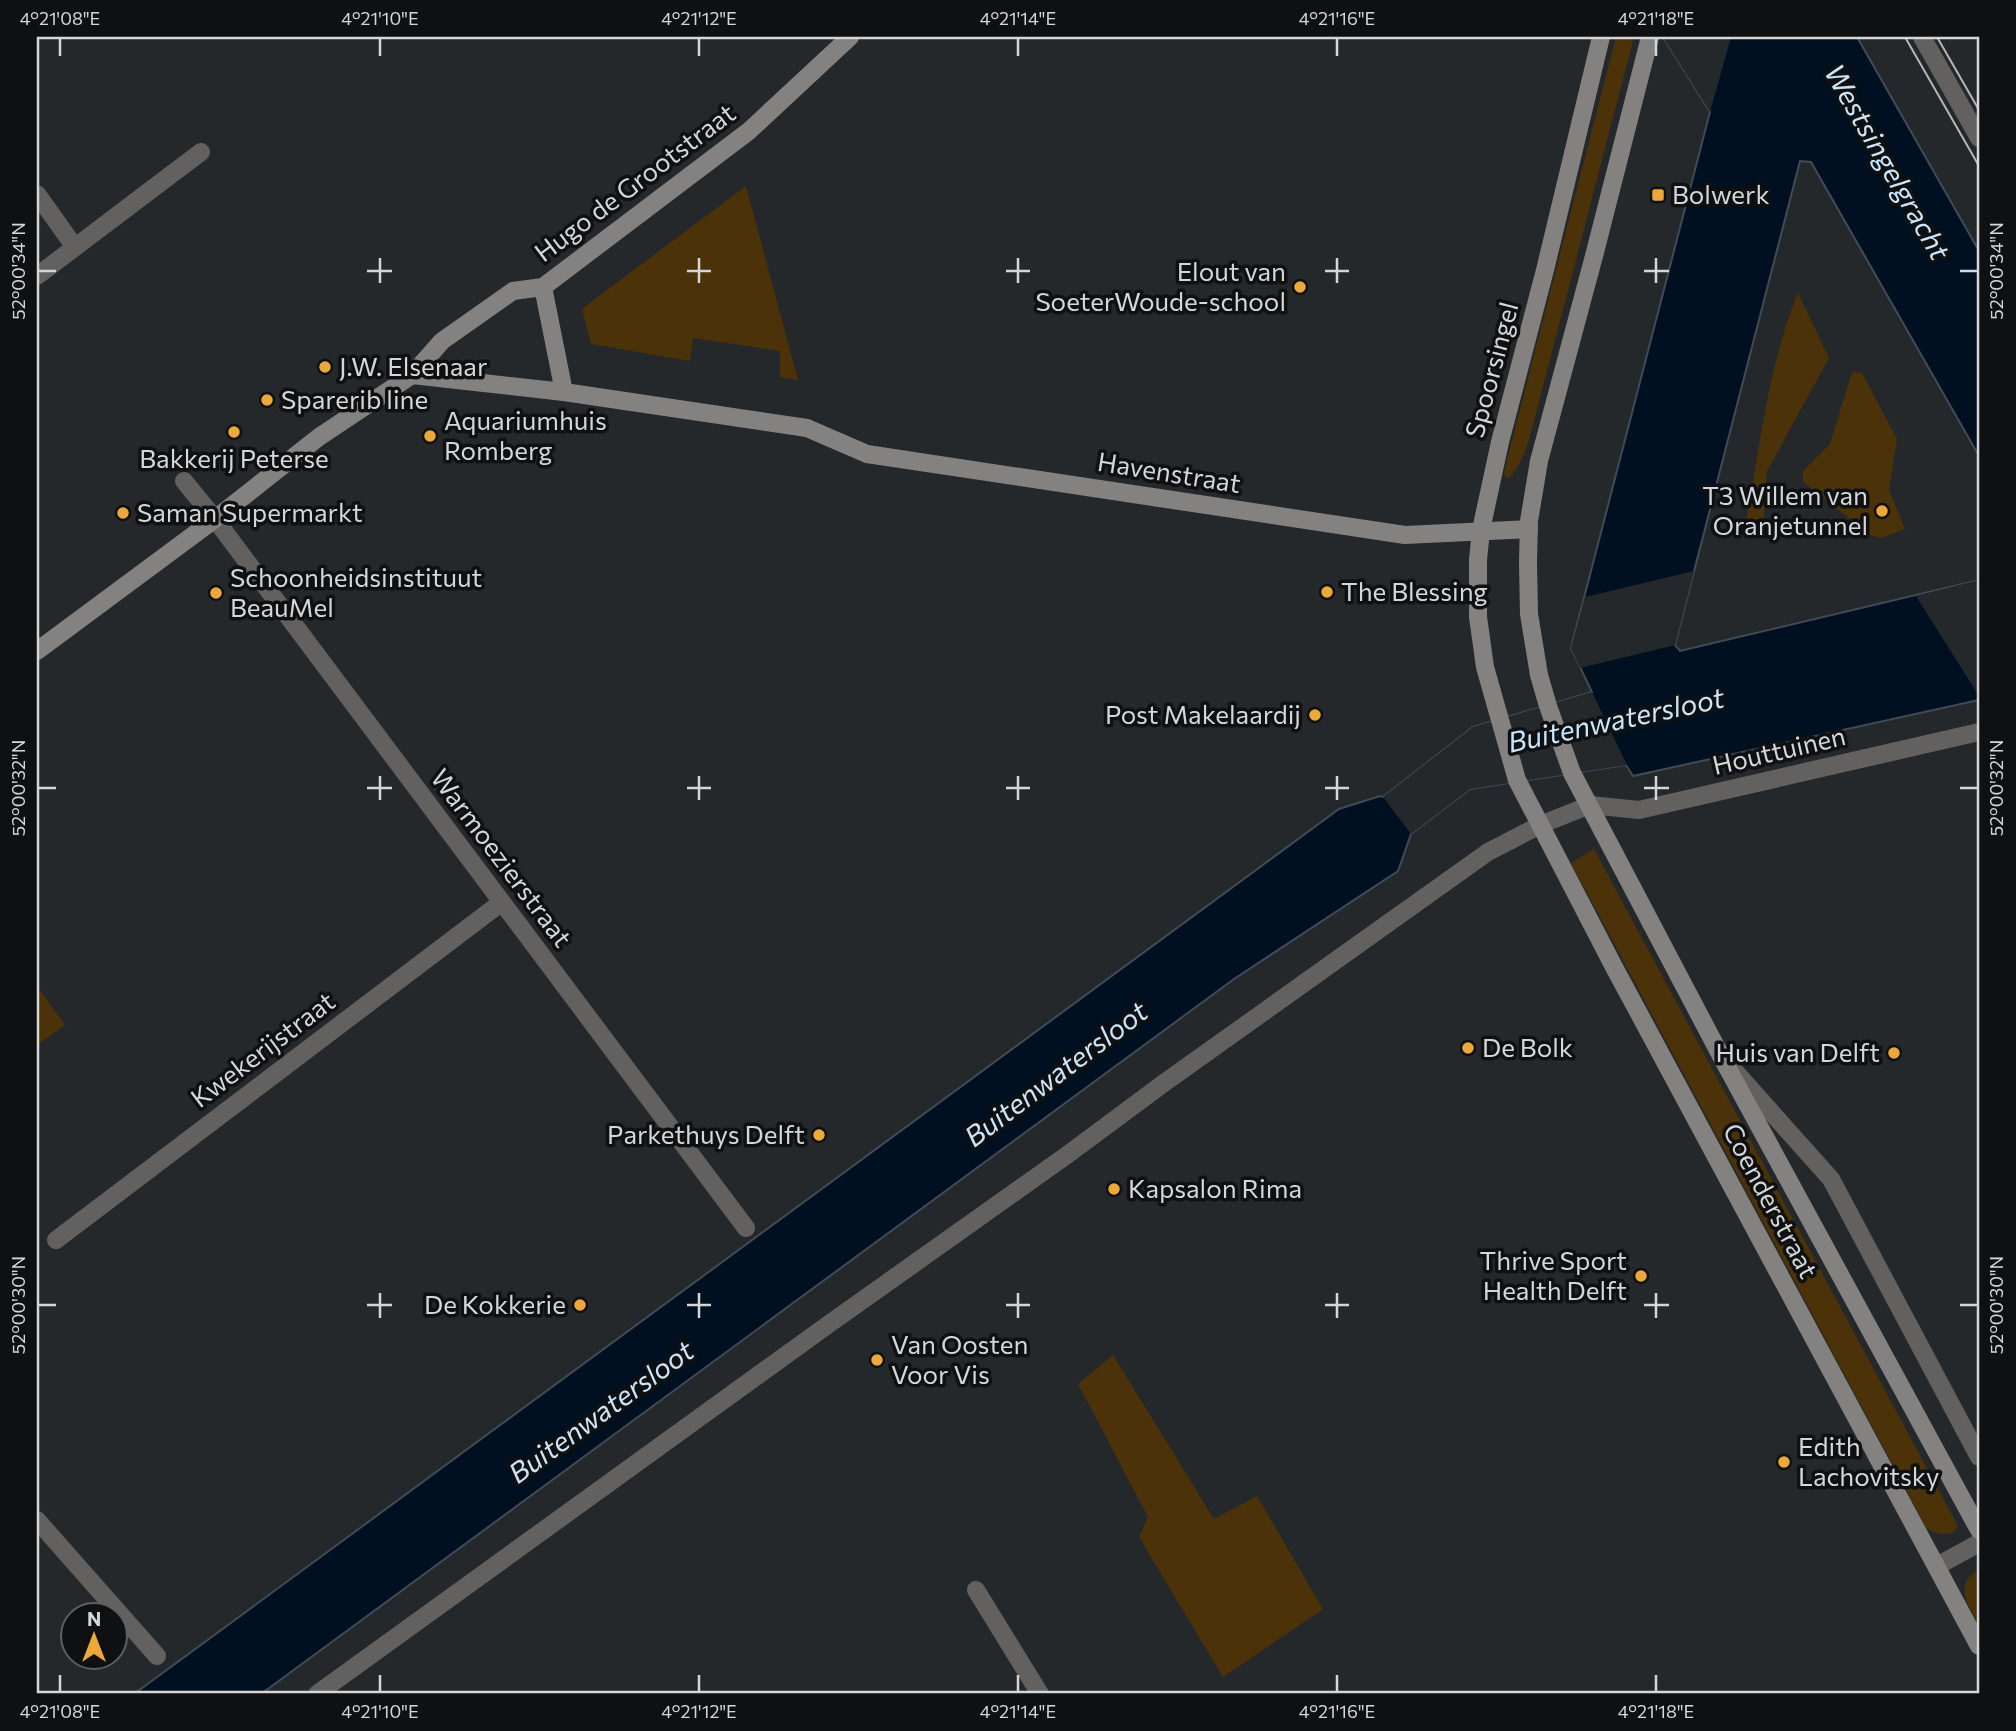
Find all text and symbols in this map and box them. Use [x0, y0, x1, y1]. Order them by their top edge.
text: 4°21'08"E [20, 7, 100, 29]
text: 4°21'10"E [341, 7, 419, 29]
text: 4°21'12"E [661, 7, 737, 29]
text: 4°21'14"E [980, 7, 1056, 29]
text: 4°21'16"E [1299, 7, 1375, 29]
text: 4°21'18"E [1618, 7, 1694, 29]
water label: Westsingelgracht [1818, 57, 1958, 266]
street label: Hugo de Grootstraat [528, 96, 740, 267]
place label: Bolwerk [1672, 178, 1769, 209]
marker: Bolwerk [1650, 187, 1666, 203]
text: 52°00'34"N [7, 222, 29, 320]
text: 52°00'34"N [1985, 222, 2007, 320]
place label: Elout van SoeterWoude-school [1035, 255, 1286, 316]
marker: Elout van SoeterWoude-school [1292, 279, 1308, 295]
street label: Spoorsingel [1458, 298, 1524, 441]
place label: J.W. Elsenaar [339, 350, 487, 381]
marker: J.W. Elsenaar [317, 359, 333, 375]
place label: Sparerib line [281, 383, 428, 414]
marker: Sparerib line [259, 392, 275, 408]
place label: Aquariumhuis Romberg [444, 404, 607, 465]
marker: Bakkerij Peterse [226, 424, 242, 440]
marker: Aquariumhuis Romberg [422, 428, 438, 444]
place label: Bakkerij Peterse [139, 442, 329, 473]
street label: Havenstraat [1095, 445, 1243, 498]
place label: T3 Willem van Oranjetunnel [1702, 479, 1868, 540]
place label: Saman Supermarkt [137, 496, 363, 527]
marker: T3 Willem van Oranjetunnel [1874, 503, 1890, 519]
marker: Saman Supermarkt [115, 505, 131, 521]
place label: Schoonheidsinstituut BeauMel [230, 561, 482, 622]
place label: The Blessing [1341, 575, 1488, 606]
marker: The Blessing [1319, 584, 1335, 600]
marker: Schoonheidsinstituut BeauMel [208, 585, 224, 601]
water label: Buitenwatersloot [1505, 679, 1728, 759]
place label: Post Makelaardij [1105, 698, 1301, 729]
marker: Post Makelaardij [1307, 707, 1323, 723]
street label: Houttuinen [1709, 719, 1848, 780]
text: 52°00'32"N [7, 740, 29, 836]
text: 52°00'32"N [1985, 740, 2007, 836]
street label: Warmoezierstraat [425, 762, 579, 952]
street label: Kwekerijstraat [184, 985, 340, 1113]
water label: Buitenwatersloot [957, 993, 1154, 1153]
place label: De Bolk [1482, 1031, 1573, 1062]
place label: Huis van Delft [1716, 1036, 1880, 1067]
marker: De Bolk [1460, 1040, 1476, 1056]
marker: Huis van Delft [1886, 1045, 1902, 1061]
place label: Parkethuys Delft [607, 1118, 805, 1149]
street label: Coenderstraat [1717, 1118, 1825, 1283]
marker: Parkethuys Delft [811, 1127, 827, 1143]
place label: Kapsalon Rima [1128, 1172, 1302, 1203]
marker: Kapsalon Rima [1106, 1181, 1122, 1197]
place label: Thrive Sport Health Delft [1480, 1244, 1627, 1305]
text: 52°00'30"N [7, 1256, 29, 1354]
text: 52°00'30"N [1985, 1256, 2007, 1354]
marker: Thrive Sport Health Delft [1633, 1268, 1649, 1284]
place label: De Kokkerie [424, 1288, 566, 1319]
marker: De Kokkerie [572, 1297, 588, 1313]
place label: Van Oosten Voor Vis [891, 1328, 1028, 1389]
water label: Buitenwatersloot [501, 1332, 700, 1490]
marker: Van Oosten Voor Vis [869, 1352, 885, 1368]
place label: Edith Lachovitsky [1798, 1430, 1939, 1491]
marker: Edith Lachovitsky [1776, 1454, 1792, 1470]
north arrow [60, 1602, 130, 1672]
text: N [87, 1607, 101, 1630]
text: 4°21'08"E [20, 1700, 100, 1722]
text: 4°21'10"E [341, 1700, 419, 1722]
text: 4°21'12"E [661, 1700, 737, 1722]
text: 4°21'14"E [980, 1700, 1056, 1722]
text: 4°21'16"E [1299, 1700, 1375, 1722]
text: 4°21'18"E [1618, 1700, 1694, 1722]

